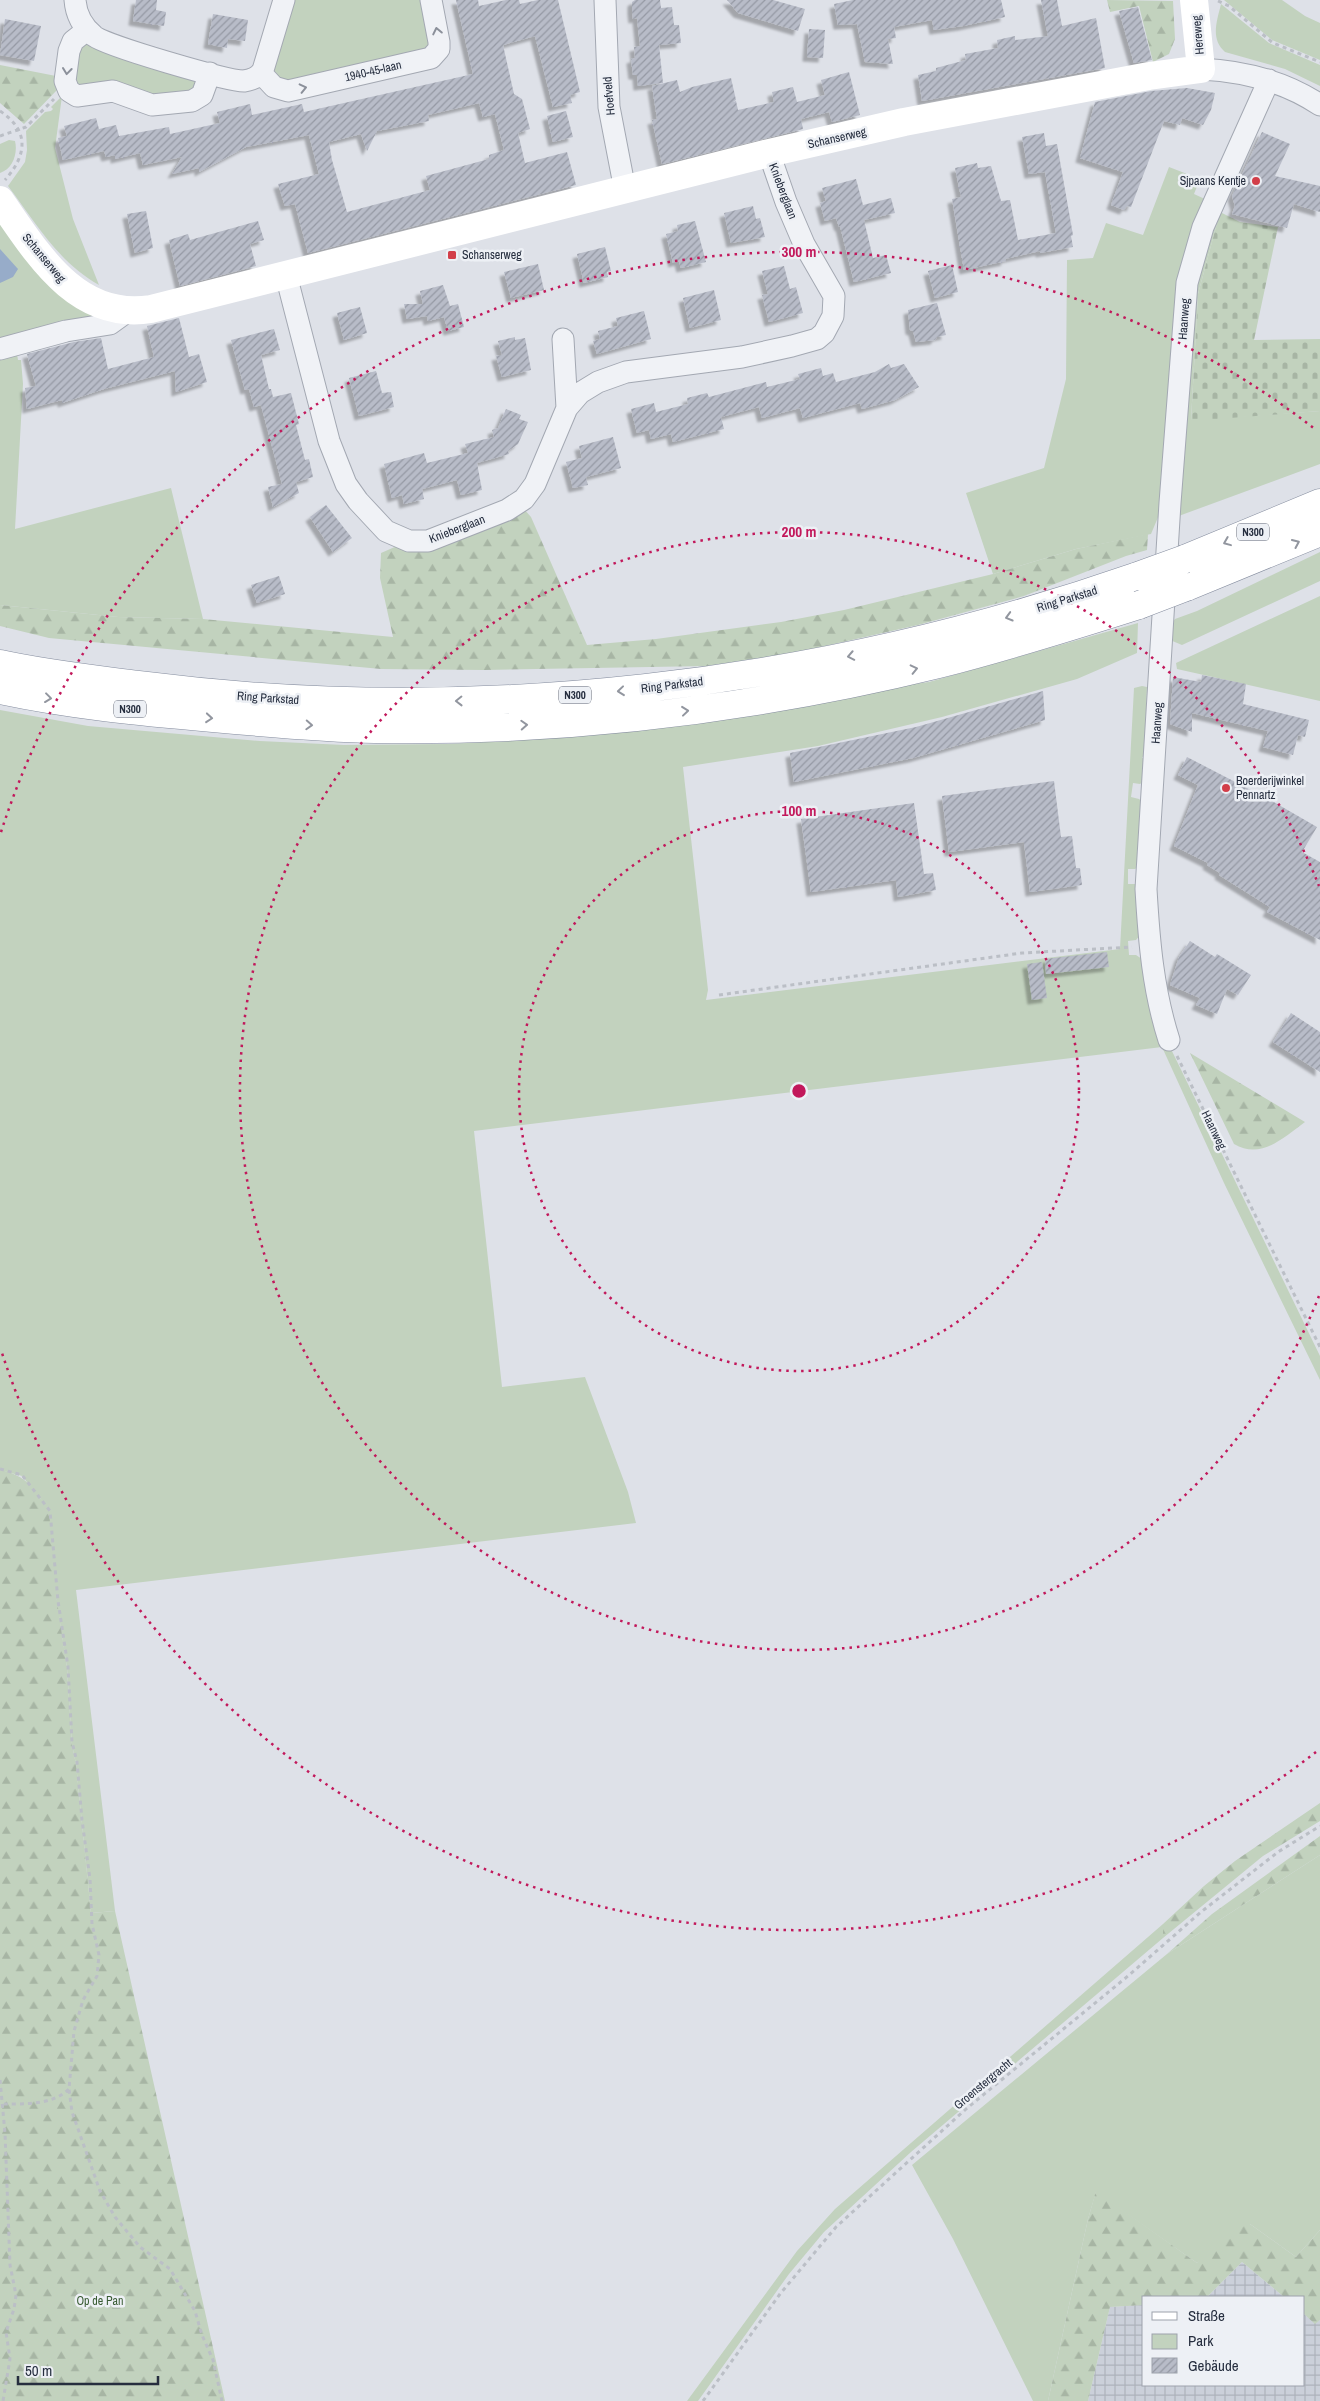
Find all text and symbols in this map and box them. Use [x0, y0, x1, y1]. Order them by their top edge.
street label: Hereweg [1188, 14, 1208, 55]
one-way arrow [432, 27, 443, 35]
street label: 1940-45-laan [343, 57, 403, 85]
one-way arrow [62, 67, 73, 75]
street label: Hoefveld [599, 76, 619, 116]
one-way arrow [298, 83, 307, 94]
street label: Schanserweg [806, 123, 868, 153]
street label: Knieberglaan [765, 161, 801, 221]
place label: Sjpaans Kentje [1180, 173, 1246, 189]
marker: Sjpaans Kentje [1250, 175, 1262, 187]
street label: Schanserweg [19, 230, 70, 286]
text: 300 m [782, 241, 816, 262]
place label: Schanserweg [462, 247, 522, 263]
marker: Schanserweg [446, 249, 458, 261]
street label: Haanweg [1175, 297, 1193, 340]
street label: Knieberglaan [427, 511, 487, 547]
text: 200 m [782, 521, 816, 542]
road number: N300 [1237, 524, 1269, 540]
one-way arrow [1223, 536, 1232, 547]
one-way arrow [1291, 538, 1300, 549]
street label: Ring Parkstad [1035, 582, 1099, 616]
one-way arrow [1005, 611, 1013, 621]
one-way arrow [847, 650, 855, 661]
one-way arrow [910, 665, 919, 675]
street label: Ring Parkstad [640, 673, 704, 697]
one-way arrow [617, 685, 625, 696]
road number: N300 [559, 686, 591, 704]
street label: Ring Parkstad [236, 688, 300, 708]
one-way arrow [44, 692, 52, 703]
one-way arrow [455, 696, 462, 706]
road number: N300 [114, 701, 146, 718]
street label: Haanweg [1148, 701, 1166, 744]
one-way arrow [682, 706, 690, 717]
one-way arrow [206, 712, 214, 723]
one-way arrow [305, 720, 313, 731]
one-way arrow [520, 720, 528, 731]
place label: Boerderijwinkel Pennartz [1236, 773, 1304, 803]
marker: Boerderijwinkel Pennartz [1220, 782, 1232, 794]
text: 100 m [782, 800, 816, 821]
centre of rings [790, 1082, 808, 1100]
street label: Haanweg [1198, 1108, 1231, 1153]
street label: Groenstergracht [951, 2055, 1016, 2113]
park label: Op de Pan [76, 2293, 124, 2309]
legend [1142, 2296, 1305, 2386]
text: Straße [1188, 2305, 1225, 2326]
text: Park [1188, 2330, 1214, 2351]
scale bar [18, 2354, 158, 2386]
text: Gebäude [1188, 2355, 1239, 2376]
text: 50 m [25, 2360, 52, 2381]

